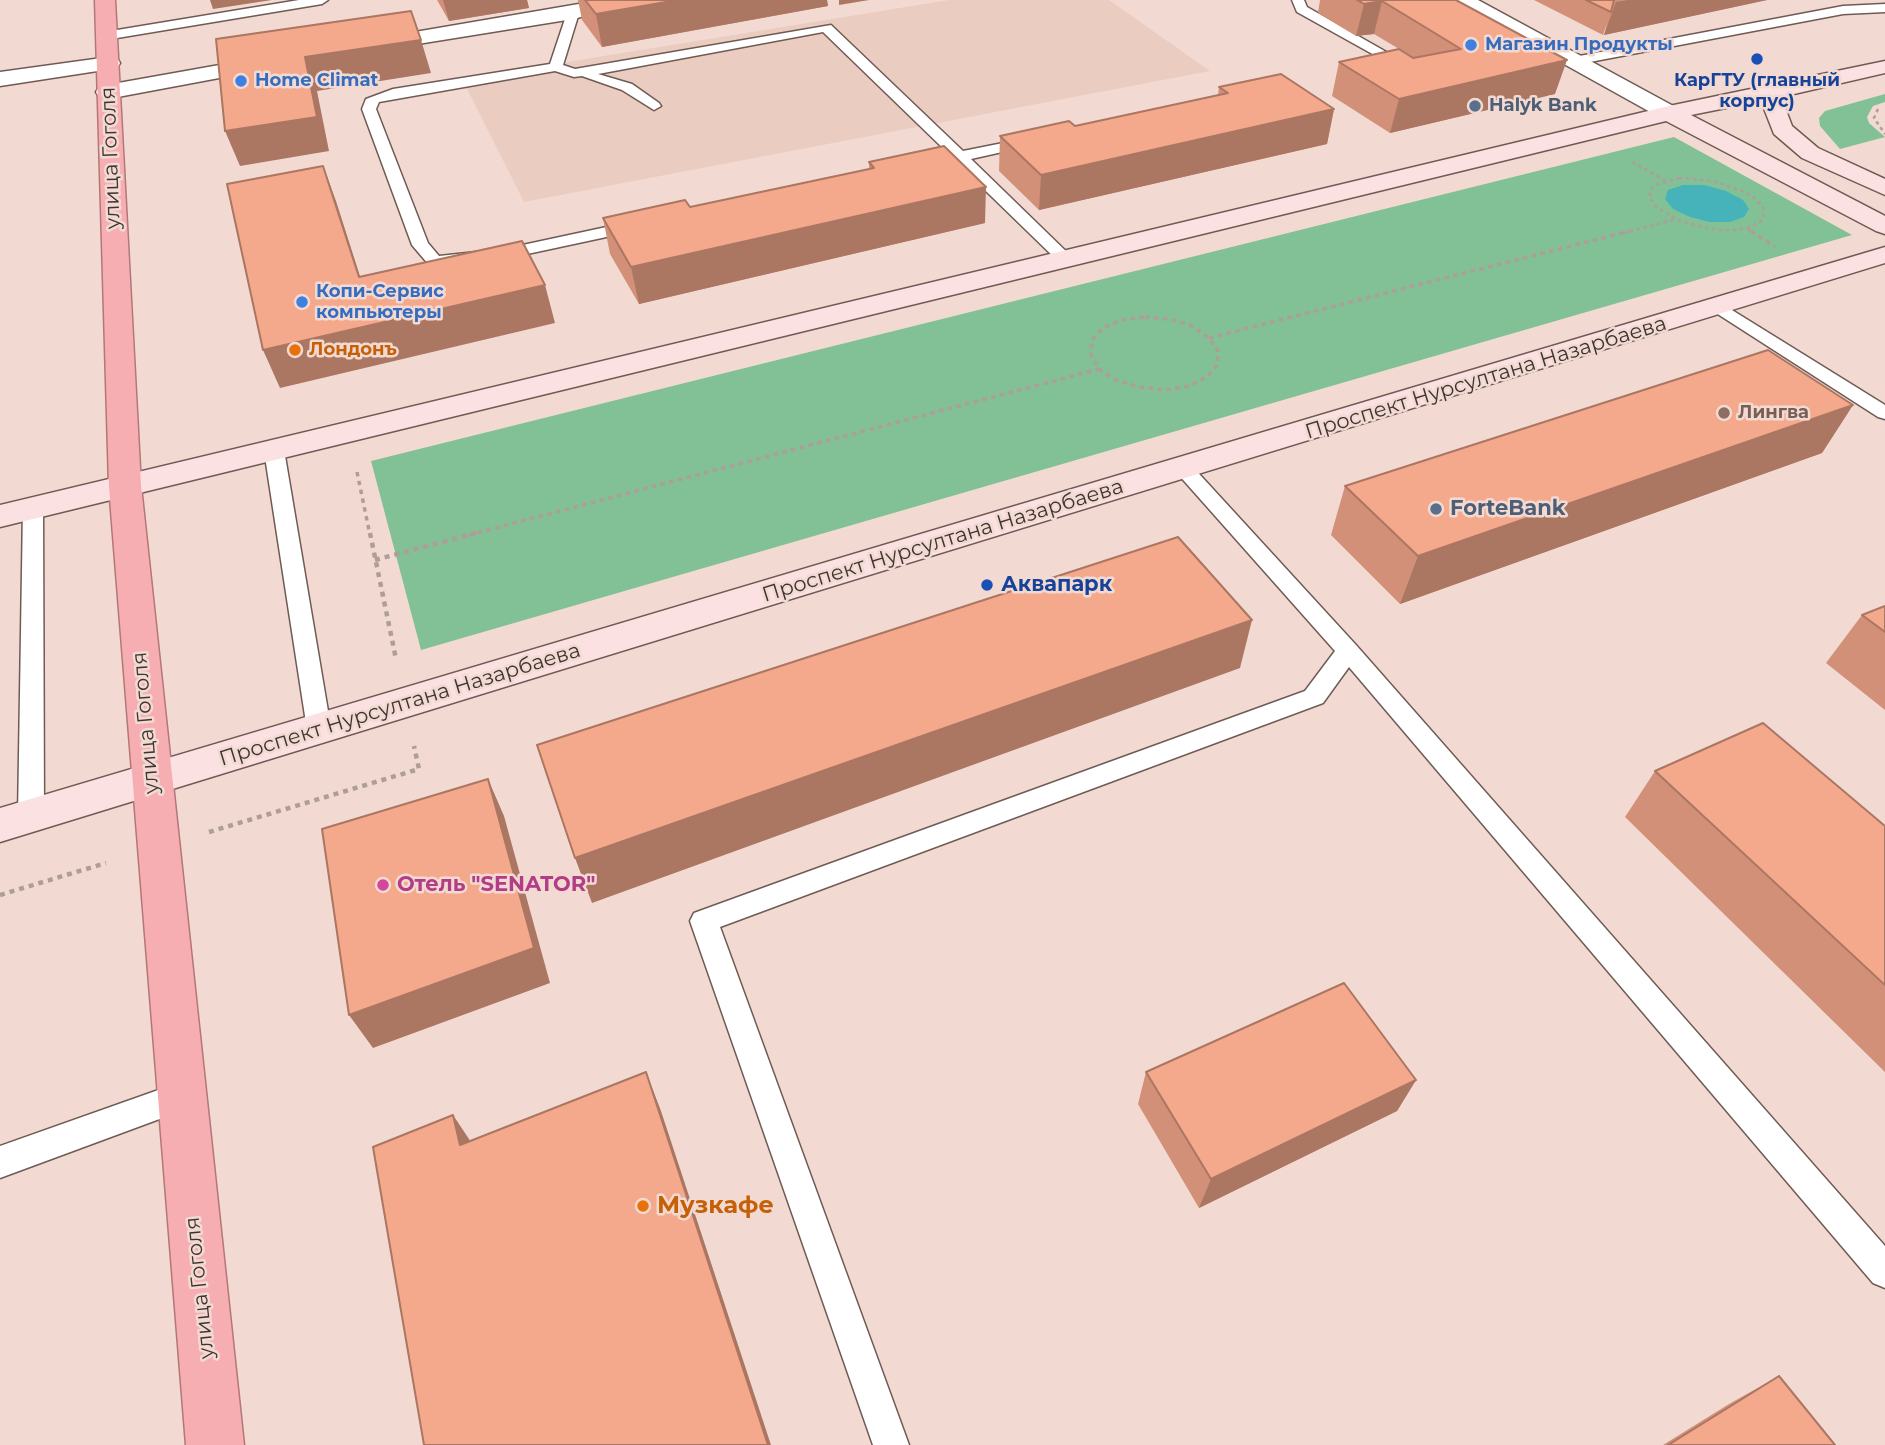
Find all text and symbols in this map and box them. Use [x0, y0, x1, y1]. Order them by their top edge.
place label: Магазин Продукты [1485, 34, 1673, 56]
marker: Магазин Продукты [1463, 37, 1479, 53]
marker: КарГТУ (главный корпус) [1749, 51, 1765, 67]
place label: Home Climat [255, 70, 378, 92]
place label: КарГТУ (главный корпус) [1674, 70, 1840, 112]
marker: Home Climat [233, 73, 249, 89]
street label: улица Гоголя [96, 86, 126, 230]
place label: Halyk Bank [1489, 95, 1597, 117]
marker: Halyk Bank [1467, 98, 1483, 114]
place label: Копи-Сервис компьютеры [316, 281, 444, 324]
marker: Копи-Сервис компьютеры [294, 294, 310, 310]
street label: Проспект Нурсултана Назарбаева [1302, 311, 1670, 445]
place label: Лондонъ [309, 339, 397, 361]
marker: Лондонъ [287, 342, 303, 358]
place label: Лингва [1738, 402, 1809, 424]
marker: Лингва [1716, 405, 1732, 421]
street label: Проспект Нурсултана Назарбаева [759, 474, 1127, 608]
place label: ForteBank [1450, 496, 1566, 522]
marker: ForteBank [1428, 501, 1444, 517]
place label: Аквапарк [1001, 572, 1112, 598]
marker: Аквапарк [979, 577, 995, 593]
street label: Проспект Нурсултана Назарбаева [216, 638, 584, 772]
street label: улица Гоголя [127, 651, 165, 795]
place label: Отель "SENATOR" [397, 872, 595, 898]
marker: Отель "SENATOR" [375, 877, 391, 893]
place label: Музкафе [657, 1192, 774, 1220]
marker: Музкафе [635, 1198, 651, 1214]
street label: улица Гоголя [180, 1216, 220, 1360]

